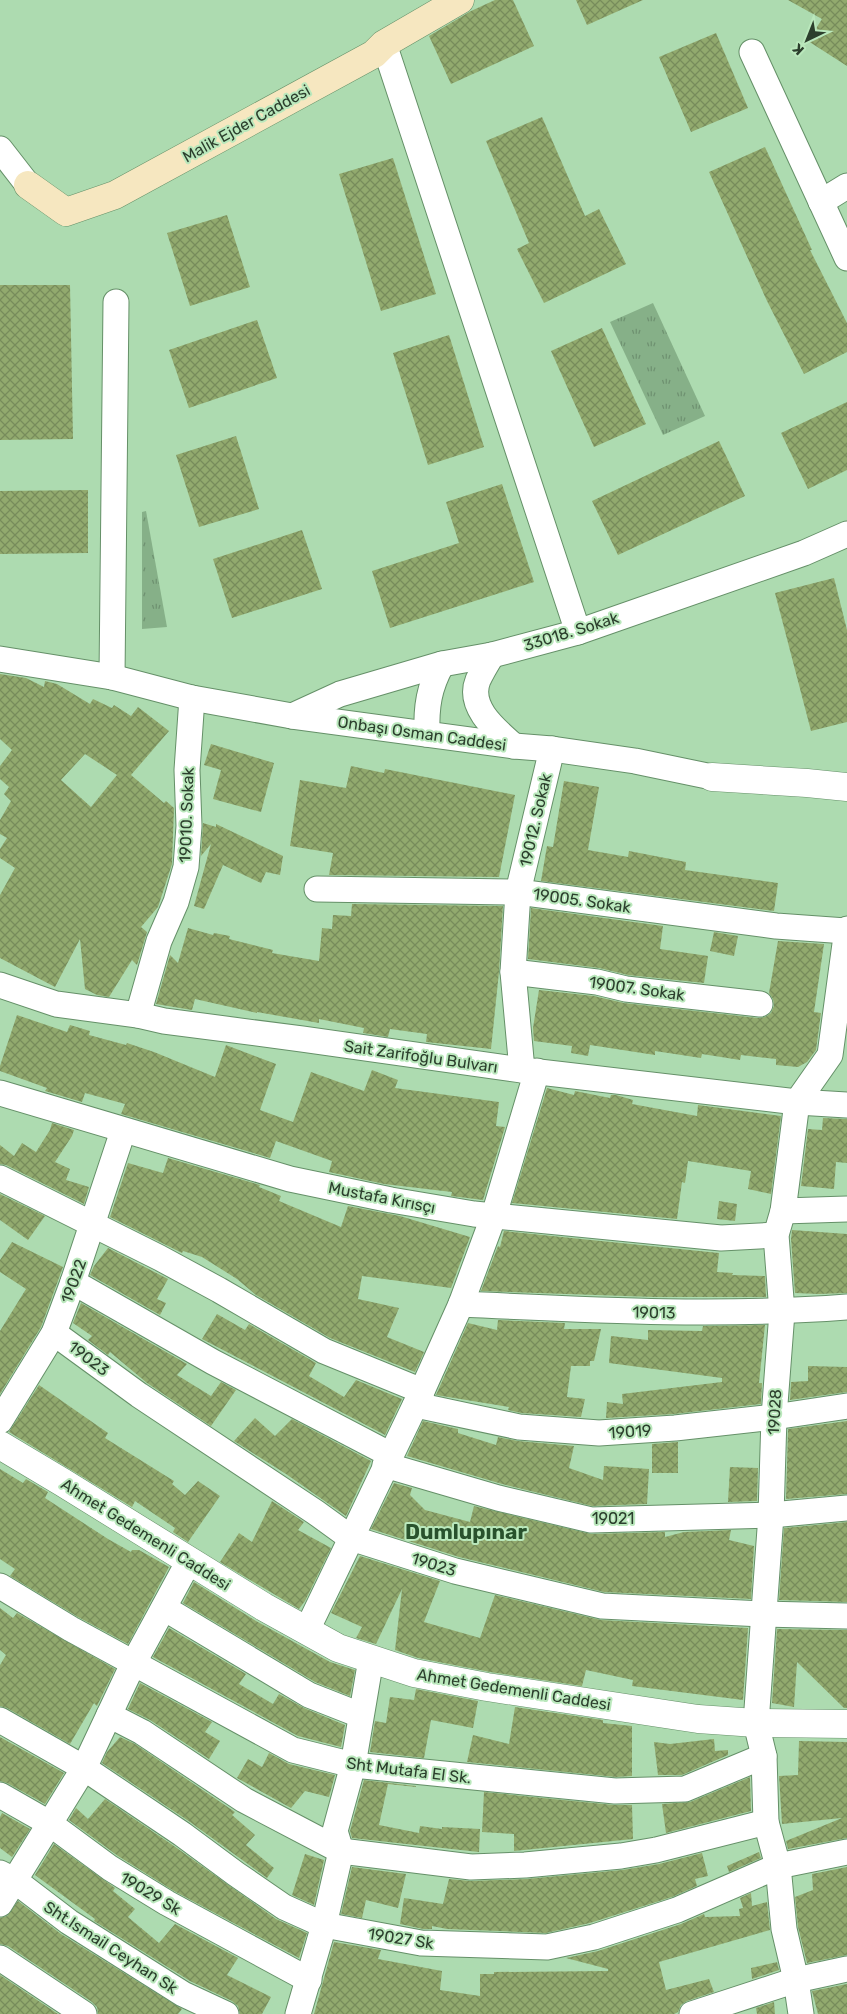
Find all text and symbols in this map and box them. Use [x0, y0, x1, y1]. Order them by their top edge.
north arrow [782, 15, 832, 65]
text: K [789, 39, 808, 59]
street label: Malik Ejder Caddesi [179, 80, 313, 166]
street label: 33018. Sokak [521, 608, 622, 655]
street label: Onbaşı Osman Caddesi [336, 712, 507, 755]
street label: 19010. Sokak [175, 766, 198, 863]
street label: 19012. Sokak [516, 771, 556, 869]
street label: 19005. Sokak [532, 884, 633, 917]
street label: 19007. Sokak [588, 972, 687, 1005]
street label: Sait Zarifoğlu Bulvarı [343, 1036, 499, 1077]
street label: Mustafa Kırısçı [327, 1178, 437, 1217]
street label: 19022 [57, 1257, 90, 1306]
street label: 19013 [632, 1303, 676, 1322]
street label: 19023 [65, 1337, 113, 1380]
street label: 19028 [764, 1389, 785, 1436]
street label: 19019 [608, 1421, 652, 1442]
street label: Ahmet Gedemenli Caddesi [58, 1474, 234, 1594]
street label: 19021 [592, 1509, 634, 1528]
district label: Dumlupınar [405, 1519, 527, 1544]
street label: 19023 [409, 1549, 458, 1580]
street label: Ahmet Gedemenli Caddesi [416, 1665, 612, 1714]
street label: Sht Mutafa El Sk. [345, 1753, 472, 1788]
street label: 19029 Sk [117, 1868, 185, 1919]
street label: Sht.Ismail Ceyhan Sk [40, 1897, 182, 1998]
street label: 19027 Sk [367, 1924, 436, 1953]

